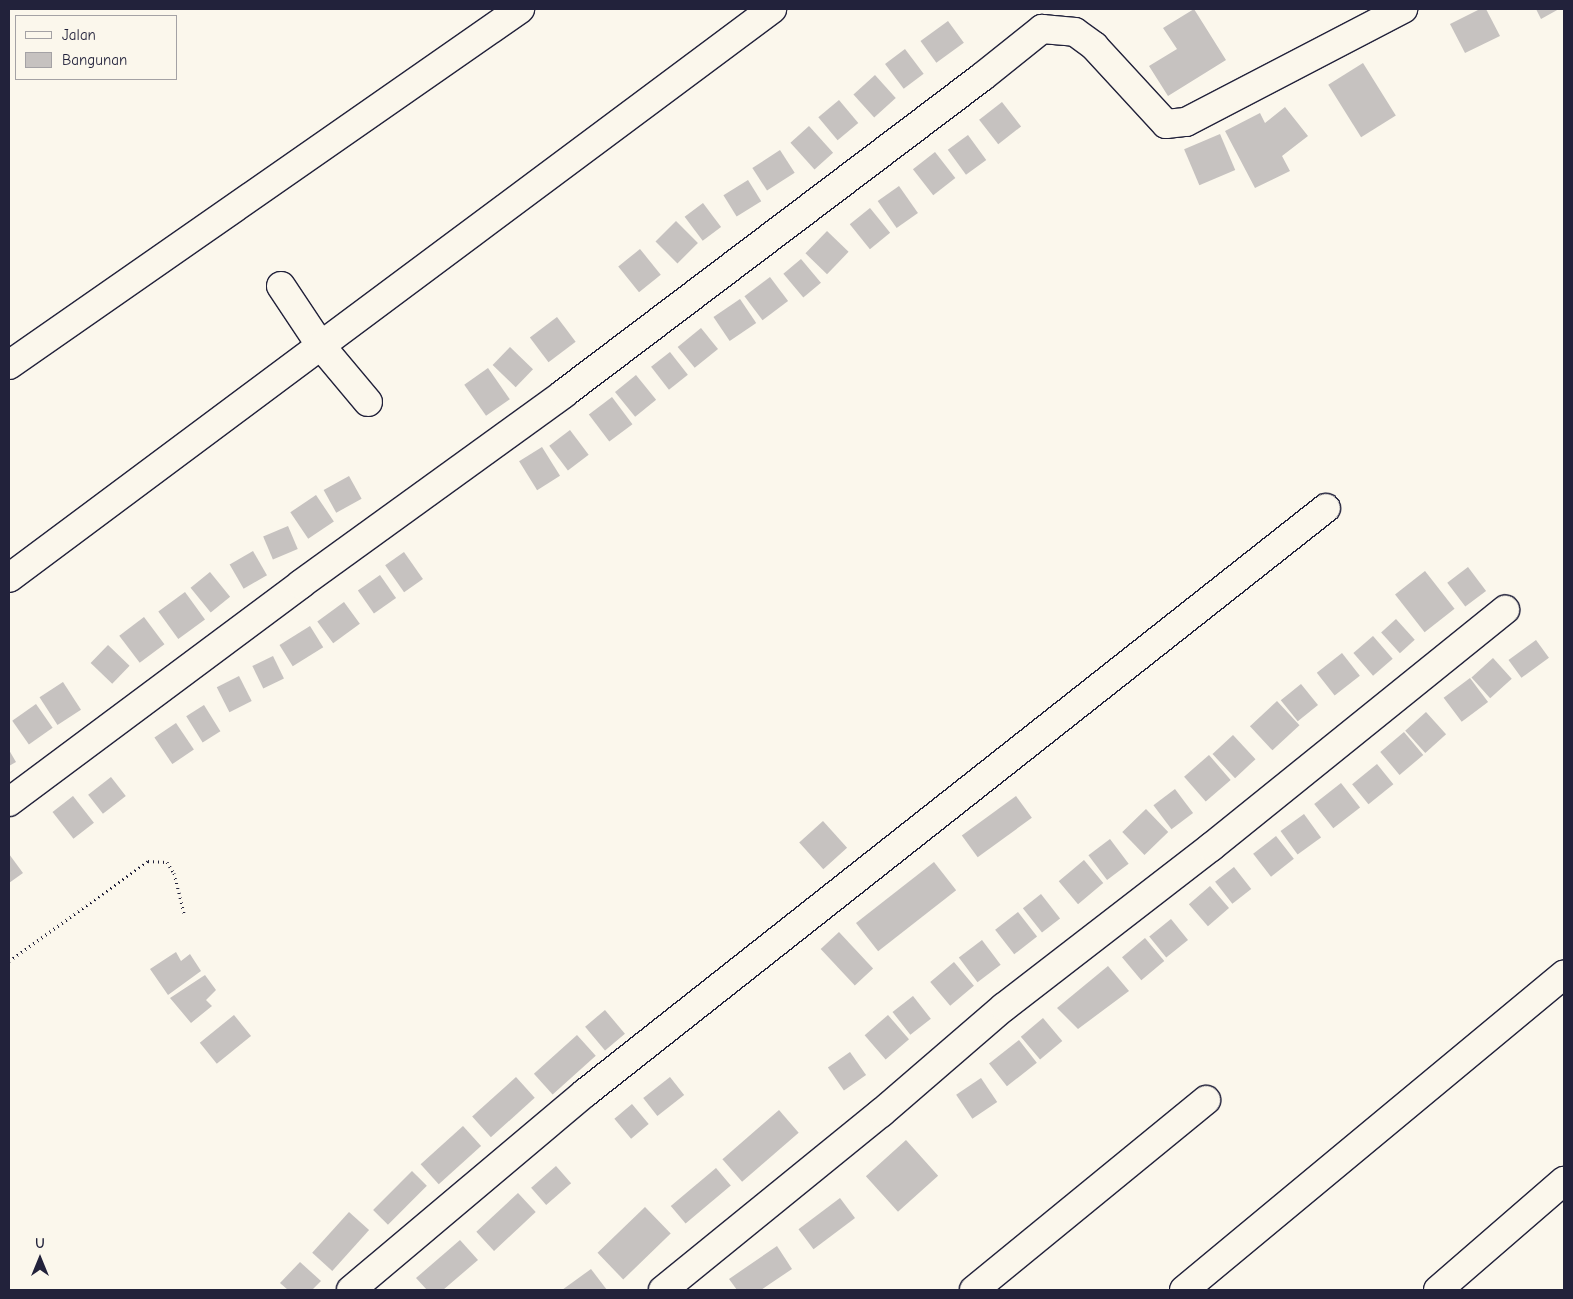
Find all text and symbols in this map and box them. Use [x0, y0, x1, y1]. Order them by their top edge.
legend [15, 15, 178, 80]
text: Jalan [62, 26, 96, 44]
text: Bangunan [62, 51, 127, 69]
north arrow [15, 1234, 65, 1284]
text: U [35, 1235, 45, 1252]

